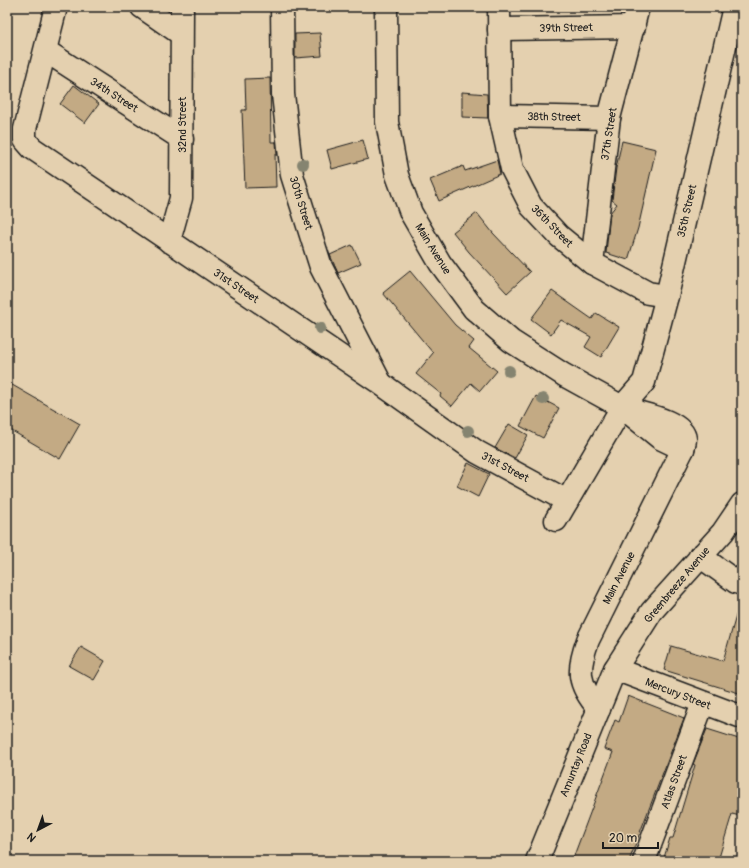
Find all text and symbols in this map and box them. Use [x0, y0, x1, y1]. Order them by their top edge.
street label: 39th Street [539, 21, 593, 35]
street label: 34th Street [88, 75, 141, 116]
street label: 32nd Street [176, 96, 189, 153]
street label: 37th Street [598, 106, 620, 162]
street label: 38th Street [527, 110, 581, 124]
street label: 30th Street [287, 175, 315, 232]
street label: 35th Street [675, 183, 700, 239]
street label: 36th Street [528, 202, 576, 250]
street label: Main Avenue [412, 221, 454, 277]
street label: 31st Street [211, 266, 262, 306]
street label: 31st Street [479, 449, 532, 485]
street label: Greenbreeze Avenue [641, 544, 713, 626]
street label: Main Avenue [600, 549, 638, 606]
street label: Mercury Street [643, 676, 713, 713]
street label: Amuntay Road [557, 731, 595, 799]
street label: Atlas Street [658, 753, 690, 811]
north arrow [18, 810, 58, 850]
scale bar [603, 824, 658, 850]
text: N [24, 829, 39, 845]
text: 20 m [609, 831, 638, 846]

